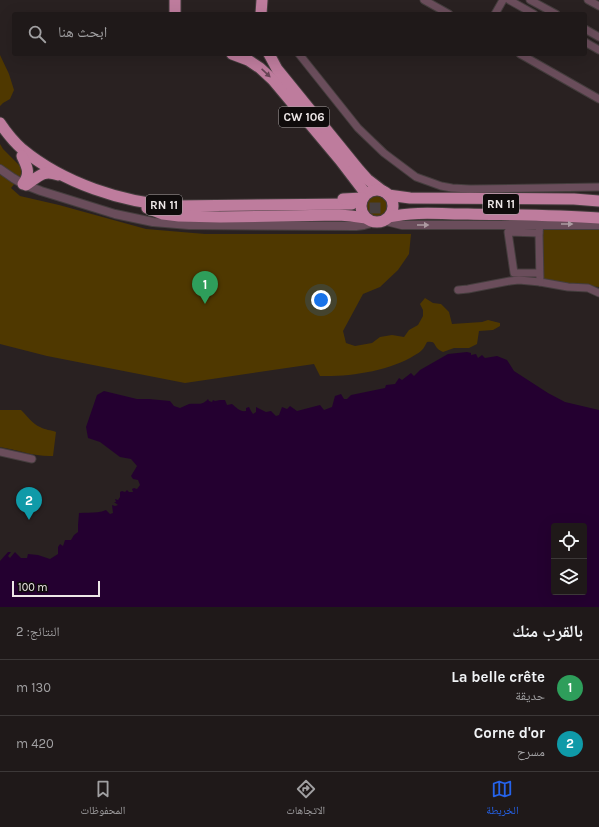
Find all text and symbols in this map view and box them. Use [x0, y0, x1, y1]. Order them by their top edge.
search box [12, 12, 587, 56]
icon: search [26, 23, 48, 45]
text: ابحث هنا [58, 23, 107, 41]
one-way arrow [261, 68, 271, 78]
road number: CW 106 [279, 107, 329, 127]
road number: RN 11 [483, 194, 519, 214]
road number: RN 11 [146, 195, 182, 215]
one-way arrow [561, 221, 574, 227]
one-way arrow [417, 222, 430, 228]
pin: 1 [192, 271, 218, 304]
your location [311, 290, 331, 310]
pin: 2 [16, 487, 42, 520]
map controls [551, 523, 587, 595]
button: locate [551, 523, 587, 559]
button: layers [551, 559, 587, 595]
scale bar [12, 579, 100, 598]
text: 100 m [18, 581, 48, 594]
text: بالقرب منك [512, 621, 583, 641]
text: النتائج: 2 [16, 624, 59, 639]
text: La belle crête [451, 668, 545, 686]
text: 130 m [16, 680, 51, 695]
text: 1 [568, 680, 572, 695]
text: حديقة [515, 688, 545, 703]
text: Corne d'or [474, 724, 545, 742]
text: 420 m [16, 736, 54, 751]
text: 2 [566, 736, 574, 751]
text: مسرح [517, 744, 545, 759]
tab: المحفوظات [80, 778, 125, 821]
tab: الاتجاهات [286, 778, 325, 821]
tab: الخريطة [486, 778, 519, 821]

